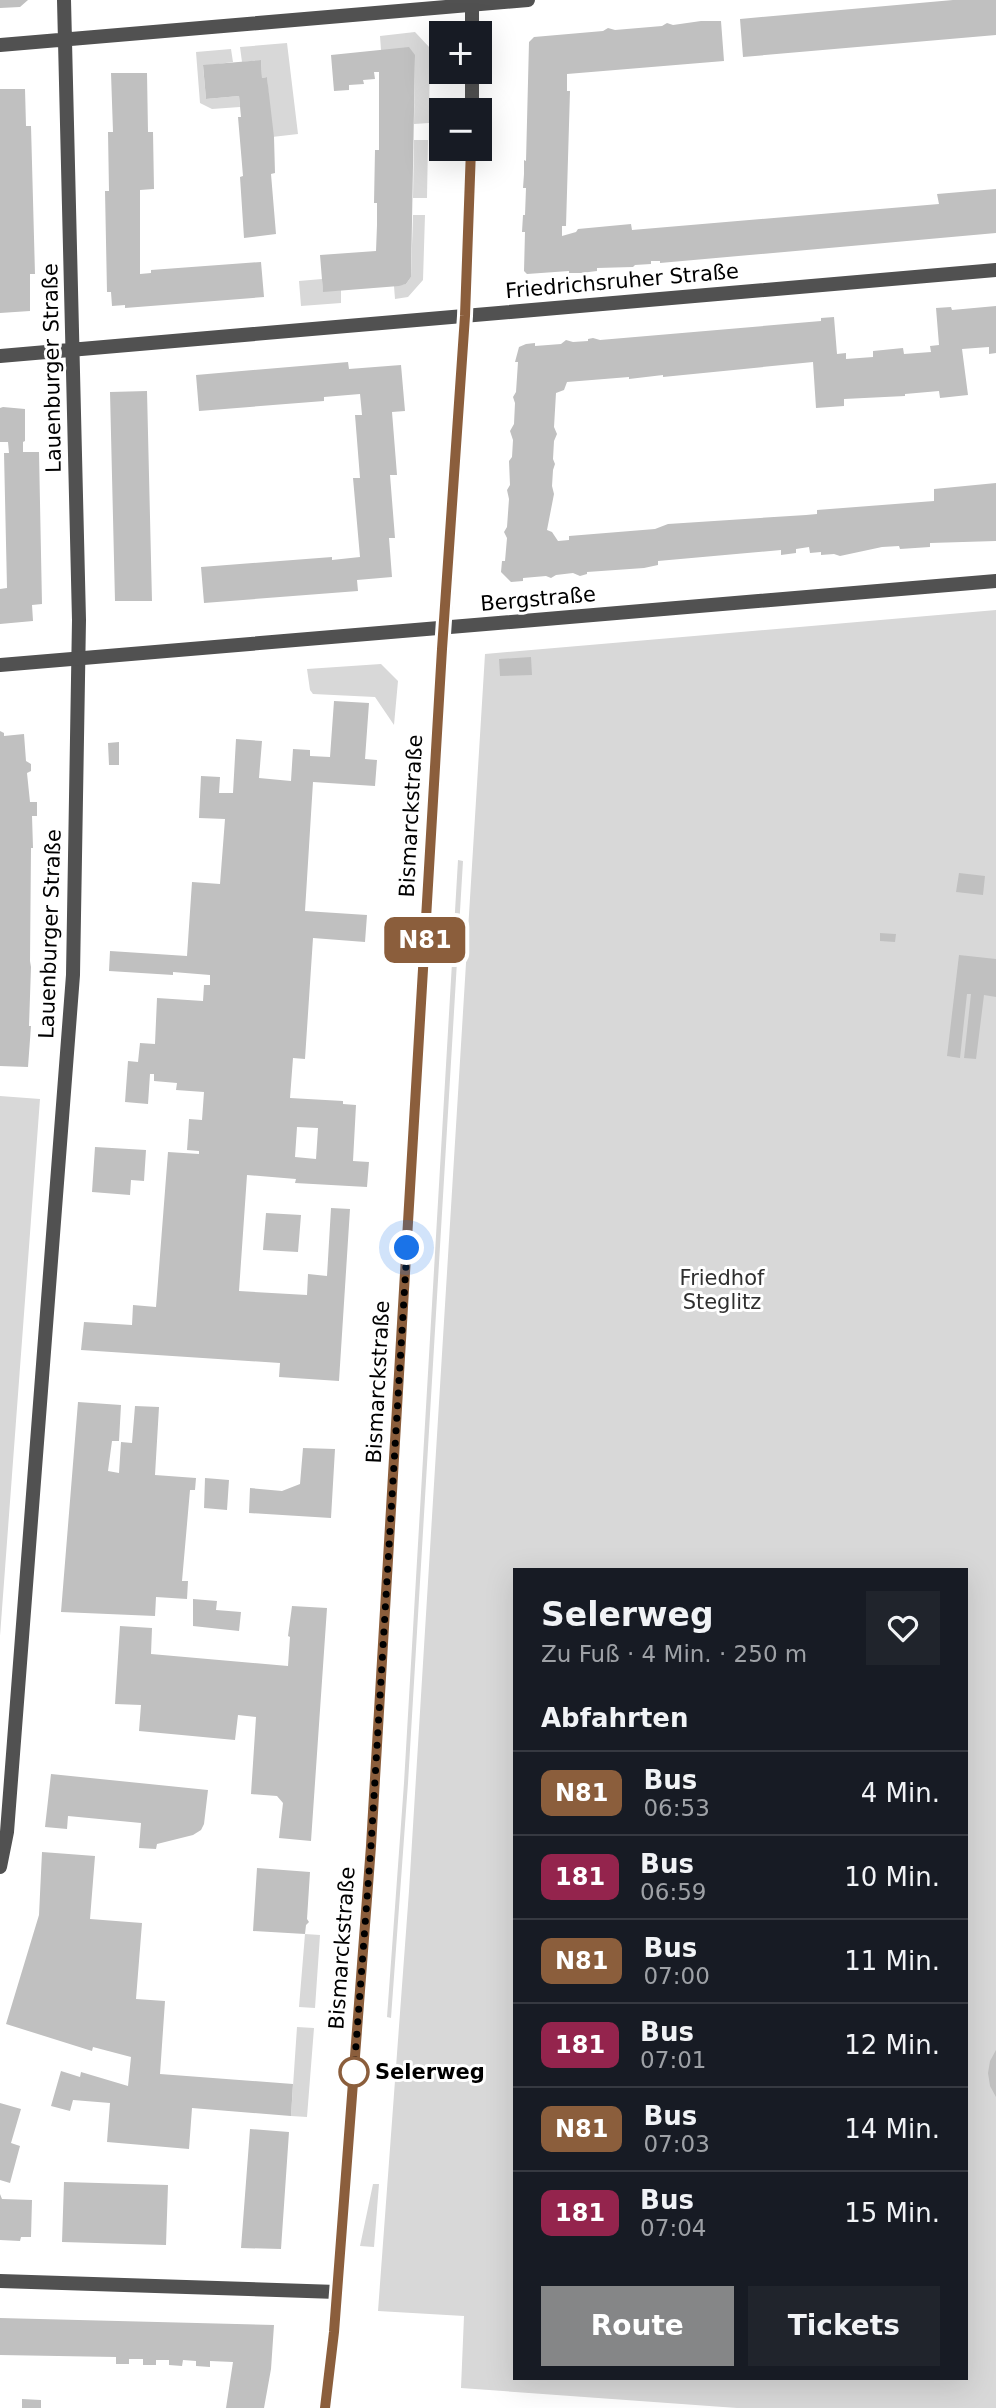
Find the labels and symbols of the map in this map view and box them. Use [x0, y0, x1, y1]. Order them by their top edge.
street label: Friedrichsruher Straße [504, 259, 740, 303]
street label: Lauenburger Straße [38, 263, 66, 473]
street label: Bergstraße [479, 582, 597, 616]
street label: Bismarckstraße [395, 734, 427, 898]
street label: Lauenburger Straße [34, 829, 66, 1039]
line badge: N81 [385, 917, 465, 963]
your location [389, 1230, 424, 1265]
park label: Friedhof Steglitz [680, 1266, 765, 1314]
street label: Bismarckstraße [362, 1300, 394, 1464]
street label: Bismarckstraße [324, 1866, 360, 2030]
marker: Selerweg [339, 2057, 369, 2087]
place label: Selerweg [375, 2060, 485, 2084]

